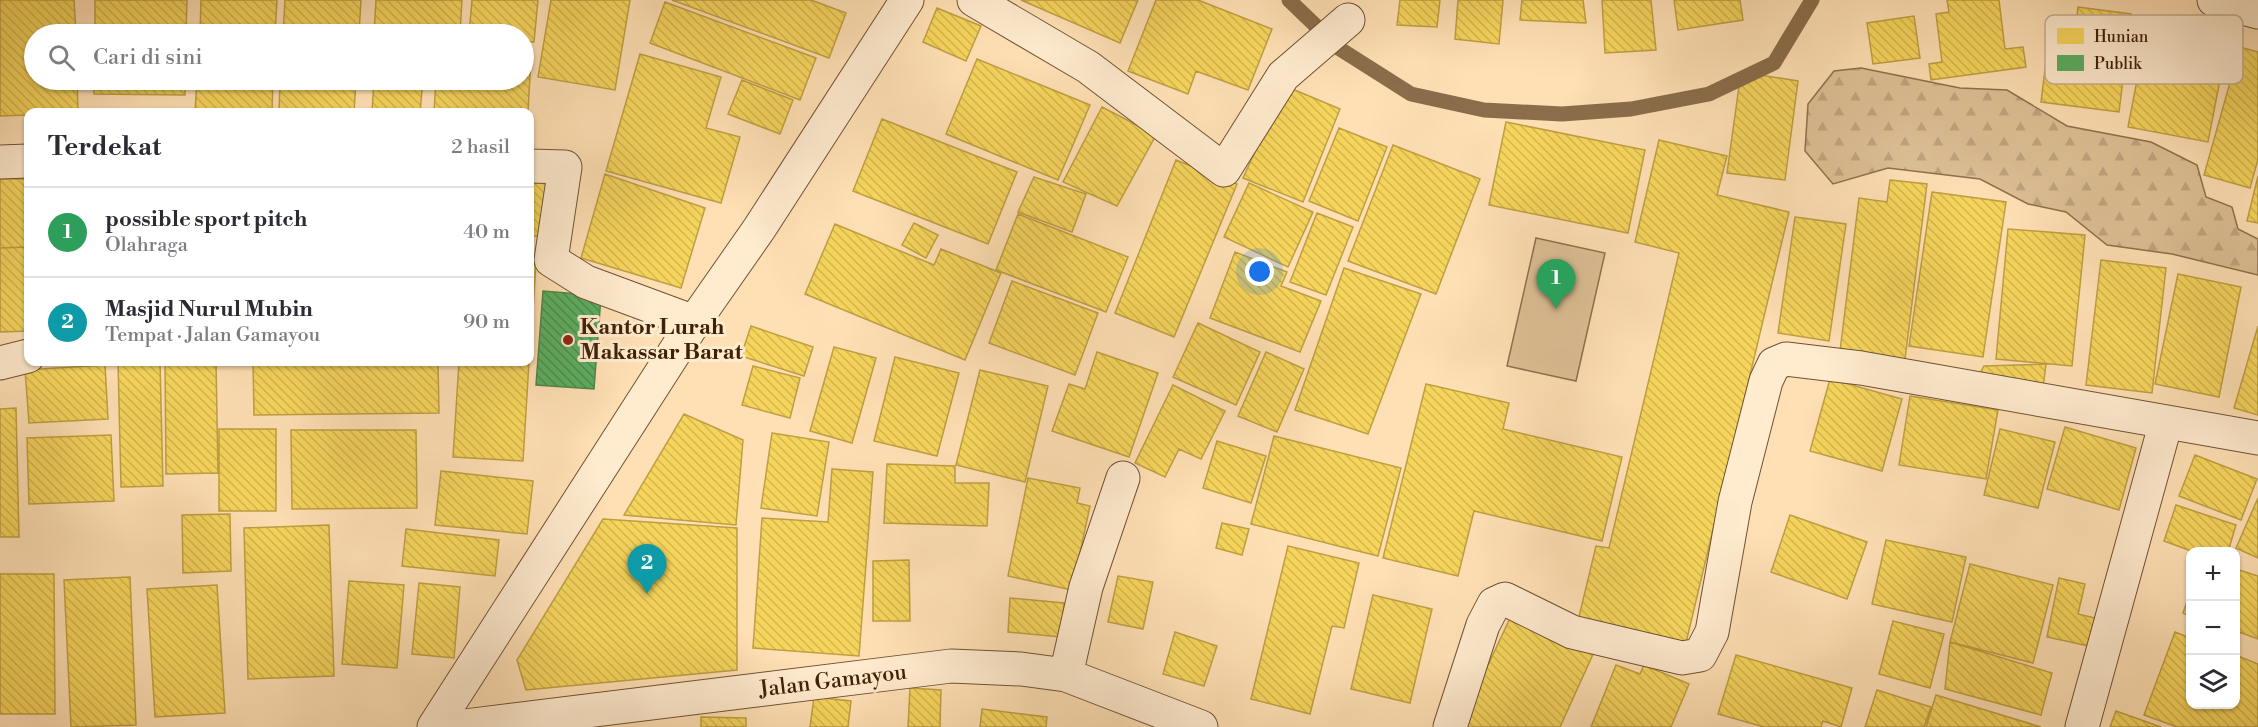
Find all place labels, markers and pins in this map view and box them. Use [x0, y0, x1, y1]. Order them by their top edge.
pin: 1 [1536, 260, 1576, 309]
place label: Kantor Lurah Makassar Barat [580, 314, 743, 366]
marker: Kantor Lurah Makassar Barat [561, 333, 575, 347]
pin: 2 [628, 544, 666, 594]

